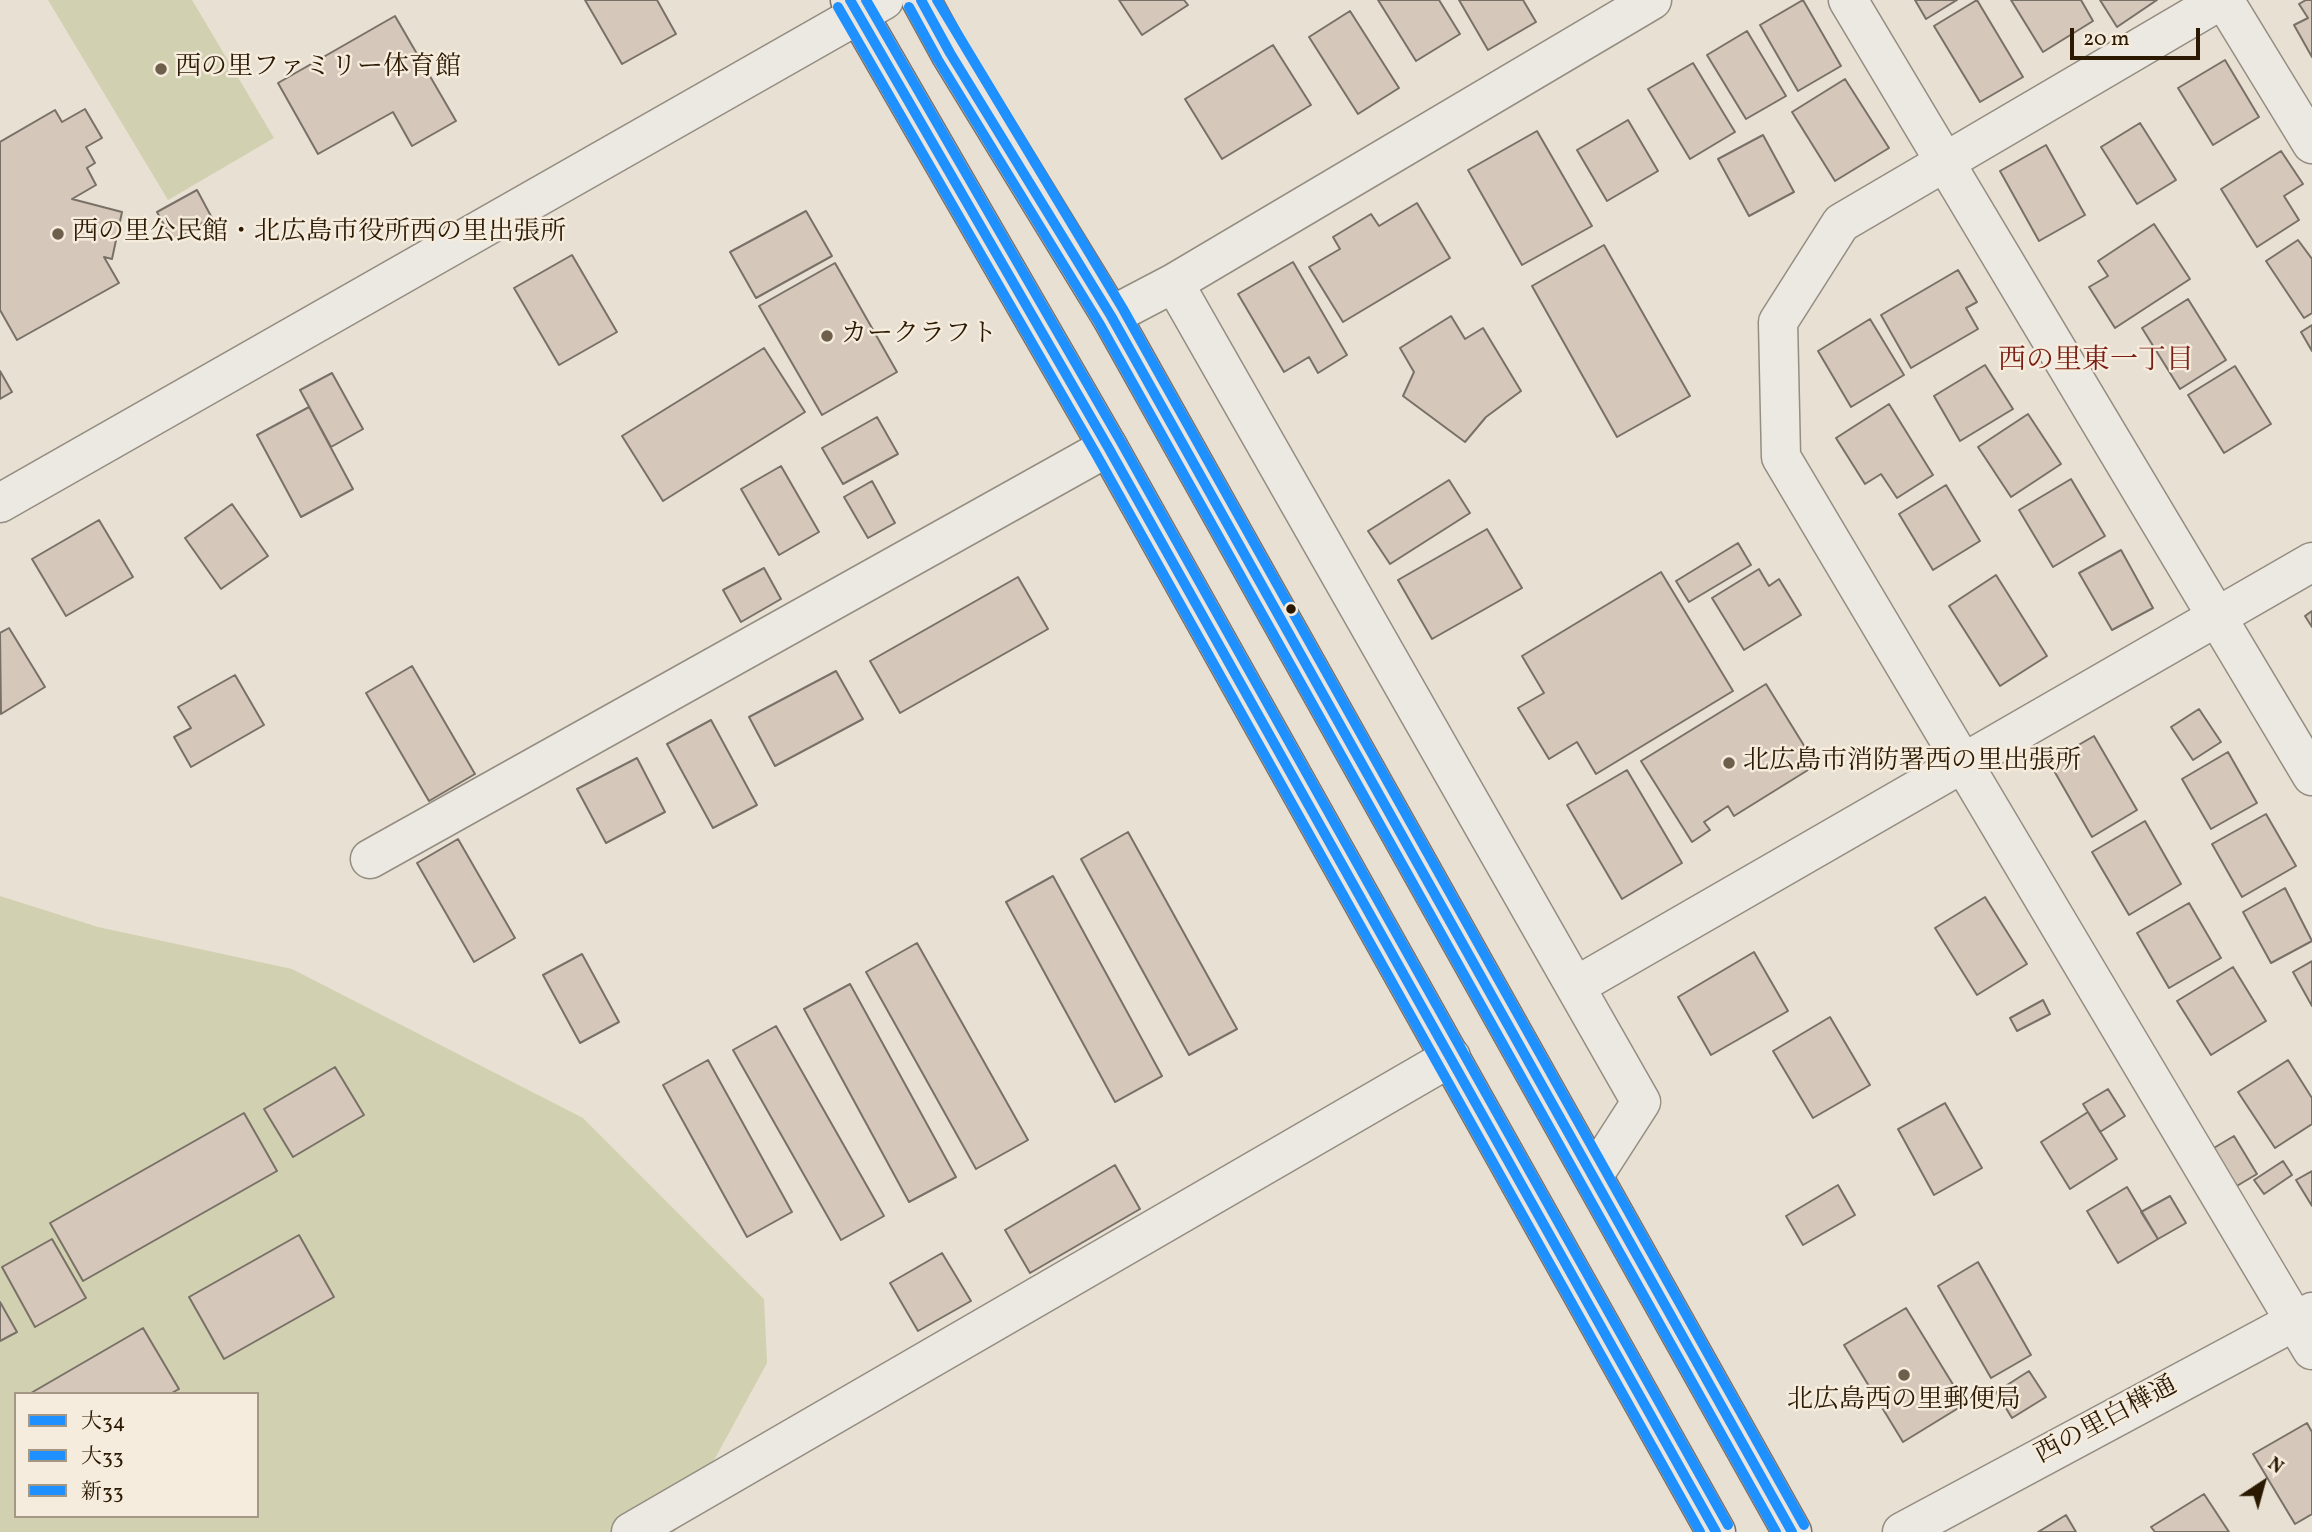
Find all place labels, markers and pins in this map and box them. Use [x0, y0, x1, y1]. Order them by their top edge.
place label: 西の里ファミリー体育館 [175, 53, 461, 85]
marker: 西の里ファミリー体育館 [153, 61, 169, 77]
place label: 西の里公民館・北広島市役所西の里出張所 [72, 218, 566, 250]
marker: 西の里公民館・北広島市役所西の里出張所 [50, 226, 66, 242]
place label: カークラフト [841, 320, 997, 352]
marker: カークラフト [819, 328, 835, 344]
unlabelled marker [1284, 602, 1298, 616]
place label: 北広島市消防署西の里出張所 [1743, 747, 2081, 779]
marker: 北広島市消防署西の里出張所 [1721, 755, 1737, 771]
marker: 北広島西の里郵便局 [1896, 1367, 1912, 1383]
place label: 北広島西の里郵便局 [1787, 1386, 2021, 1418]

